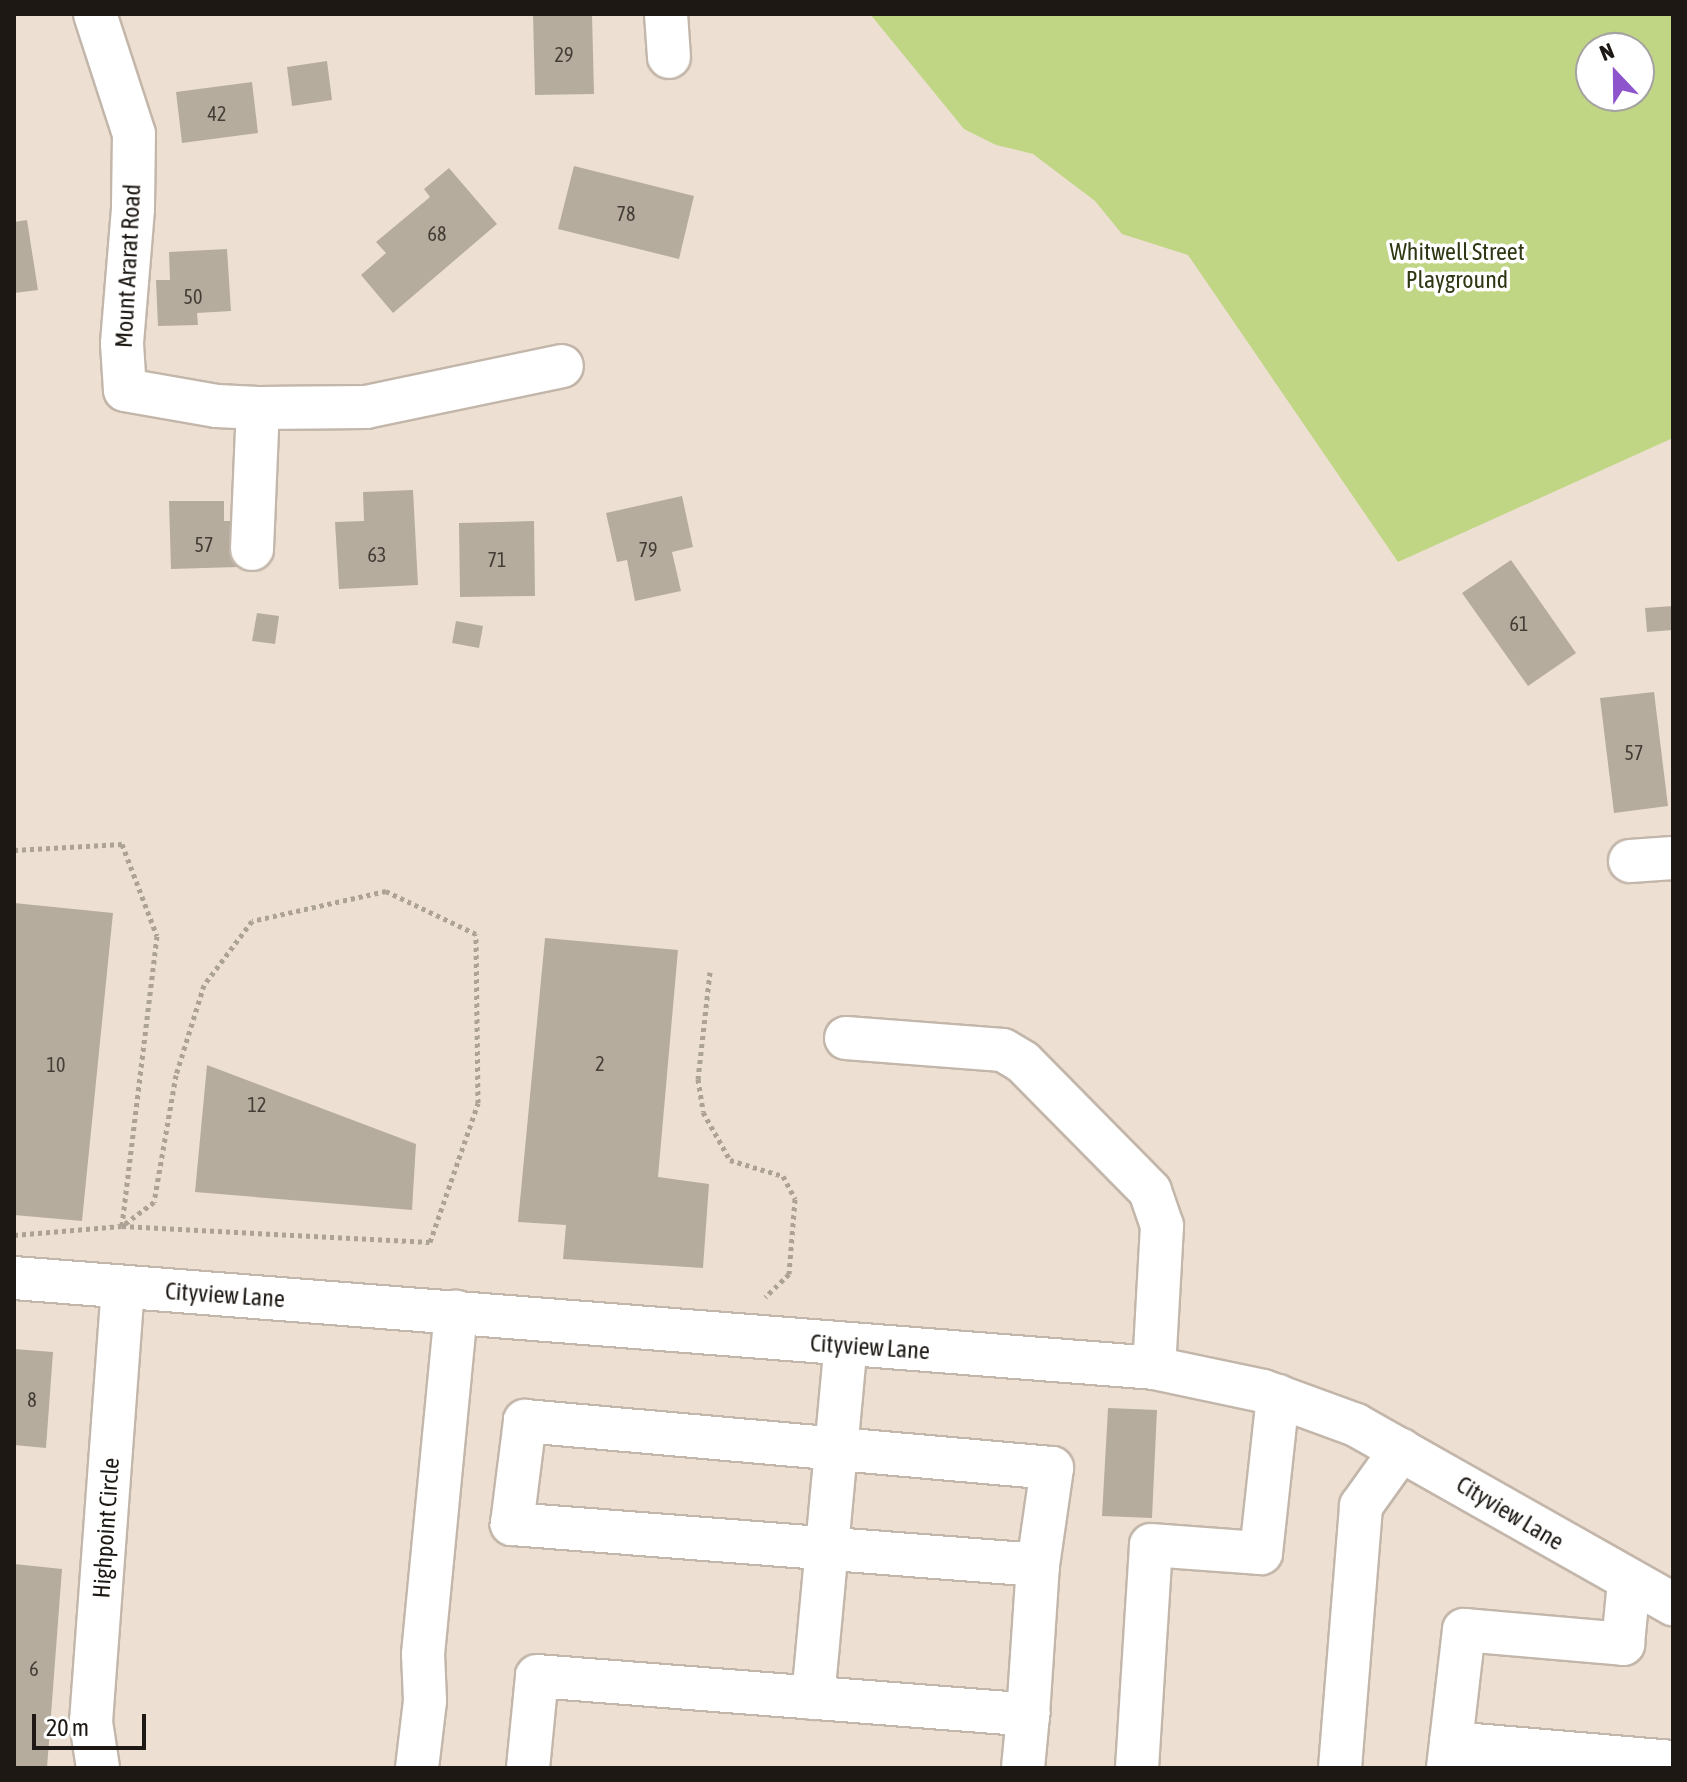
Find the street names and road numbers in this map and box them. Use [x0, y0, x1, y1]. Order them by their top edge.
street label: Mount Ararat Road [109, 183, 147, 349]
street label: Cityview Lane [164, 1276, 286, 1314]
street label: Cityview Lane [809, 1328, 931, 1366]
street label: Highpoint Circle [87, 1457, 125, 1599]
street label: Cityview Lane [1451, 1470, 1569, 1556]

